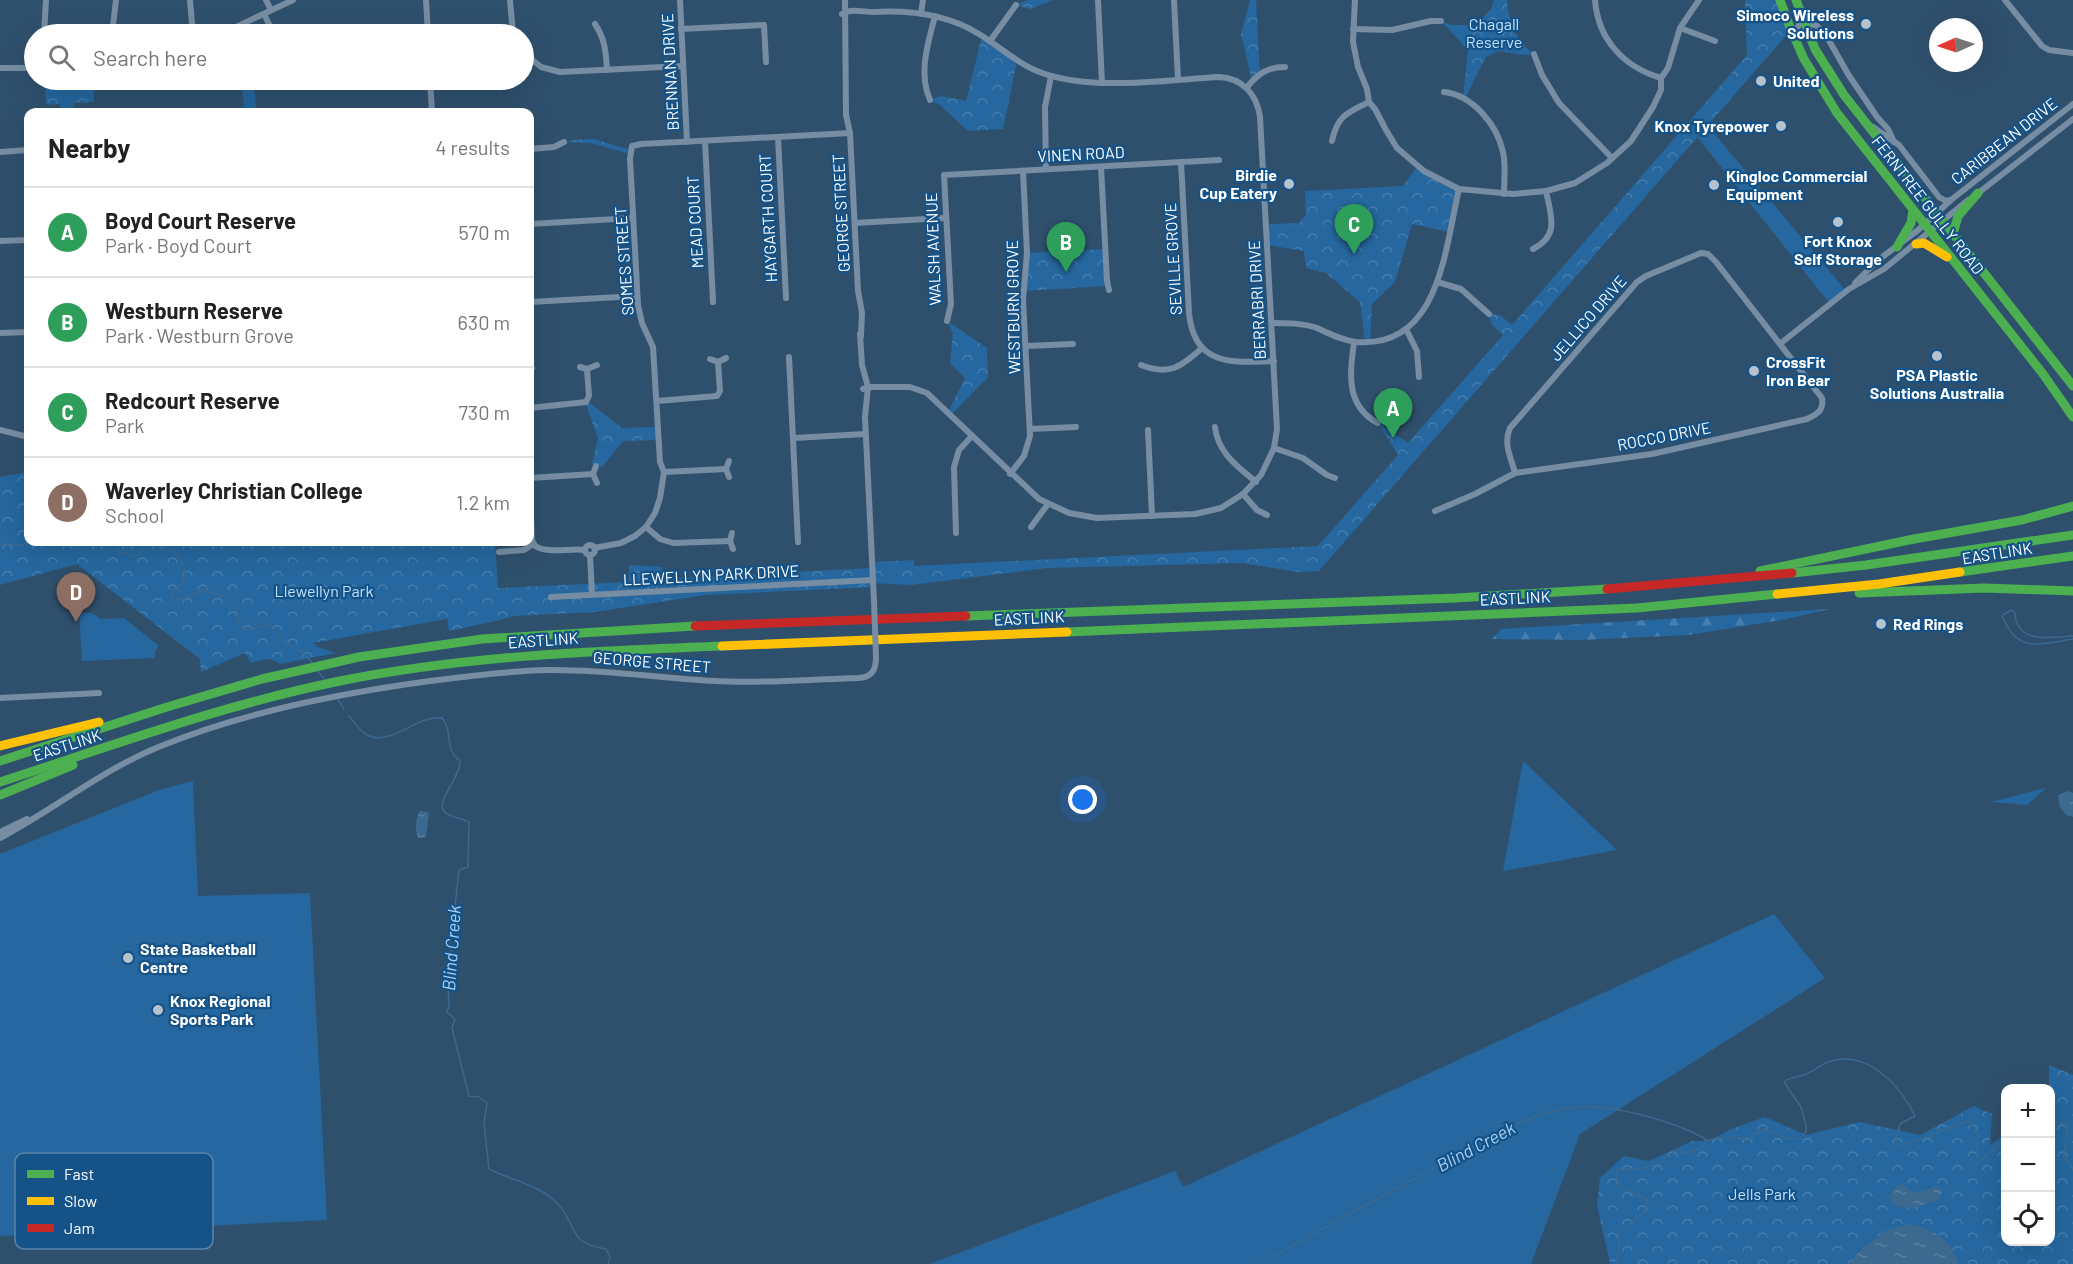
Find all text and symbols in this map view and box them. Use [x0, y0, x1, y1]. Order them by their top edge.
place label: Simoco Wireless Solutions [1736, 5, 1854, 42]
street label: BRENNAN DRIVE [657, 13, 682, 131]
park label: Chagall Reserve [1466, 14, 1522, 51]
marker: Simoco Wireless Solutions [1859, 17, 1873, 31]
north arrow [1929, 18, 1983, 72]
search box [24, 24, 534, 90]
icon: search [45, 41, 78, 74]
text: Search here [93, 44, 207, 70]
place label: United [1773, 71, 1820, 90]
marker: United [1754, 74, 1768, 88]
street label: CARIBBEAN DRIVE [1947, 93, 2061, 188]
place label: Knox Tyrepower [1654, 116, 1769, 135]
marker: Knox Tyrepower [1774, 119, 1788, 133]
text: Nearby [48, 132, 130, 163]
street label: FERNTREE GULLY ROAD [1868, 132, 1988, 278]
text: 4 results [435, 135, 510, 159]
street label: VINEN ROAD [1037, 142, 1125, 165]
street label: HAYGARTH COURT [755, 153, 780, 283]
street label: GEORGE STREET [828, 153, 853, 273]
place label: Birdie Cup Eatery [1200, 165, 1277, 202]
place label: Kingloc Commercial Equipment [1726, 166, 1867, 203]
street label: MEAD COURT [683, 175, 706, 269]
marker: Birdie Cup Eatery [1282, 177, 1296, 191]
marker: Kingloc Commercial Equipment [1707, 178, 1721, 192]
street label: WALSH AVENUE [921, 192, 944, 306]
street label: SEVILLE GROVE [1160, 203, 1185, 316]
pin: C [1334, 204, 1374, 254]
street label: SOMES STREET [610, 206, 637, 316]
text: Boyd Court Reserve [105, 207, 296, 233]
marker: Fort Knox Self Storage [1831, 215, 1845, 229]
text: A [61, 220, 74, 244]
text: 570 m [458, 220, 510, 244]
pin: B [1046, 222, 1086, 272]
place label: Fort Knox Self Storage [1794, 231, 1882, 268]
text: Park · Boyd Court [105, 233, 252, 257]
street label: WESTBURN GROVE [1002, 240, 1023, 374]
street label: BERRABRI DRIVE [1244, 240, 1269, 360]
street label: JELLICO DRIVE [1545, 271, 1630, 364]
text: Westburn Reserve [105, 297, 283, 323]
text: B [61, 310, 74, 334]
text: 630 m [458, 310, 510, 334]
text: Park · Westburn Grove [105, 323, 294, 347]
marker: PSA Plastic Solutions Australia [1930, 349, 1944, 363]
place label: CrossFit Iron Bear [1766, 352, 1830, 389]
marker: CrossFit Iron Bear [1747, 364, 1761, 378]
place label: PSA Plastic Solutions Australia [1870, 365, 2004, 402]
text: Redcourt Reserve [105, 387, 280, 413]
pin: A [1374, 388, 1412, 438]
text: C [61, 400, 74, 424]
text: 730 m [458, 400, 510, 424]
text: Park [105, 413, 144, 437]
street label: ROCCO DRIVE [1615, 417, 1712, 454]
text: Waverley Christian College [105, 477, 363, 503]
text: D [61, 490, 74, 514]
text: 1.2 km [456, 490, 510, 514]
text: School [105, 503, 164, 527]
street label: EASTLINK [1960, 538, 2034, 567]
street label: LLEWELLYN PARK DRIVE [622, 560, 800, 589]
pin: D [56, 572, 96, 622]
park label: Llewellyn Park [275, 581, 373, 600]
street label: EASTLINK [1479, 586, 1551, 609]
street label: EASTLINK [993, 606, 1065, 629]
place label: Red Rings [1893, 614, 1963, 633]
marker: Red Rings [1874, 617, 1888, 631]
street label: EASTLINK [507, 628, 579, 651]
street label: GEORGE STREET [592, 647, 712, 676]
street label: EASTLINK [30, 724, 104, 764]
your location [1068, 785, 1097, 814]
water label: Blind Creek [437, 904, 465, 992]
place label: State Basketball Centre [140, 939, 256, 976]
marker: State Basketball Centre [121, 951, 135, 965]
place label: Knox Regional Sports Park [170, 991, 271, 1028]
marker: Knox Regional Sports Park [151, 1003, 165, 1017]
map controls [2001, 1084, 2055, 1246]
button: + [2001, 1084, 2055, 1138]
water label: Blind Creek [1432, 1116, 1519, 1176]
button: − [2001, 1138, 2055, 1192]
legend [15, 1153, 213, 1249]
text: Fast [64, 1164, 94, 1183]
park label: Jells Park [1728, 1184, 1796, 1203]
text: Slow [64, 1191, 97, 1210]
button: locate [2001, 1192, 2055, 1246]
text: Jam [64, 1218, 95, 1237]

